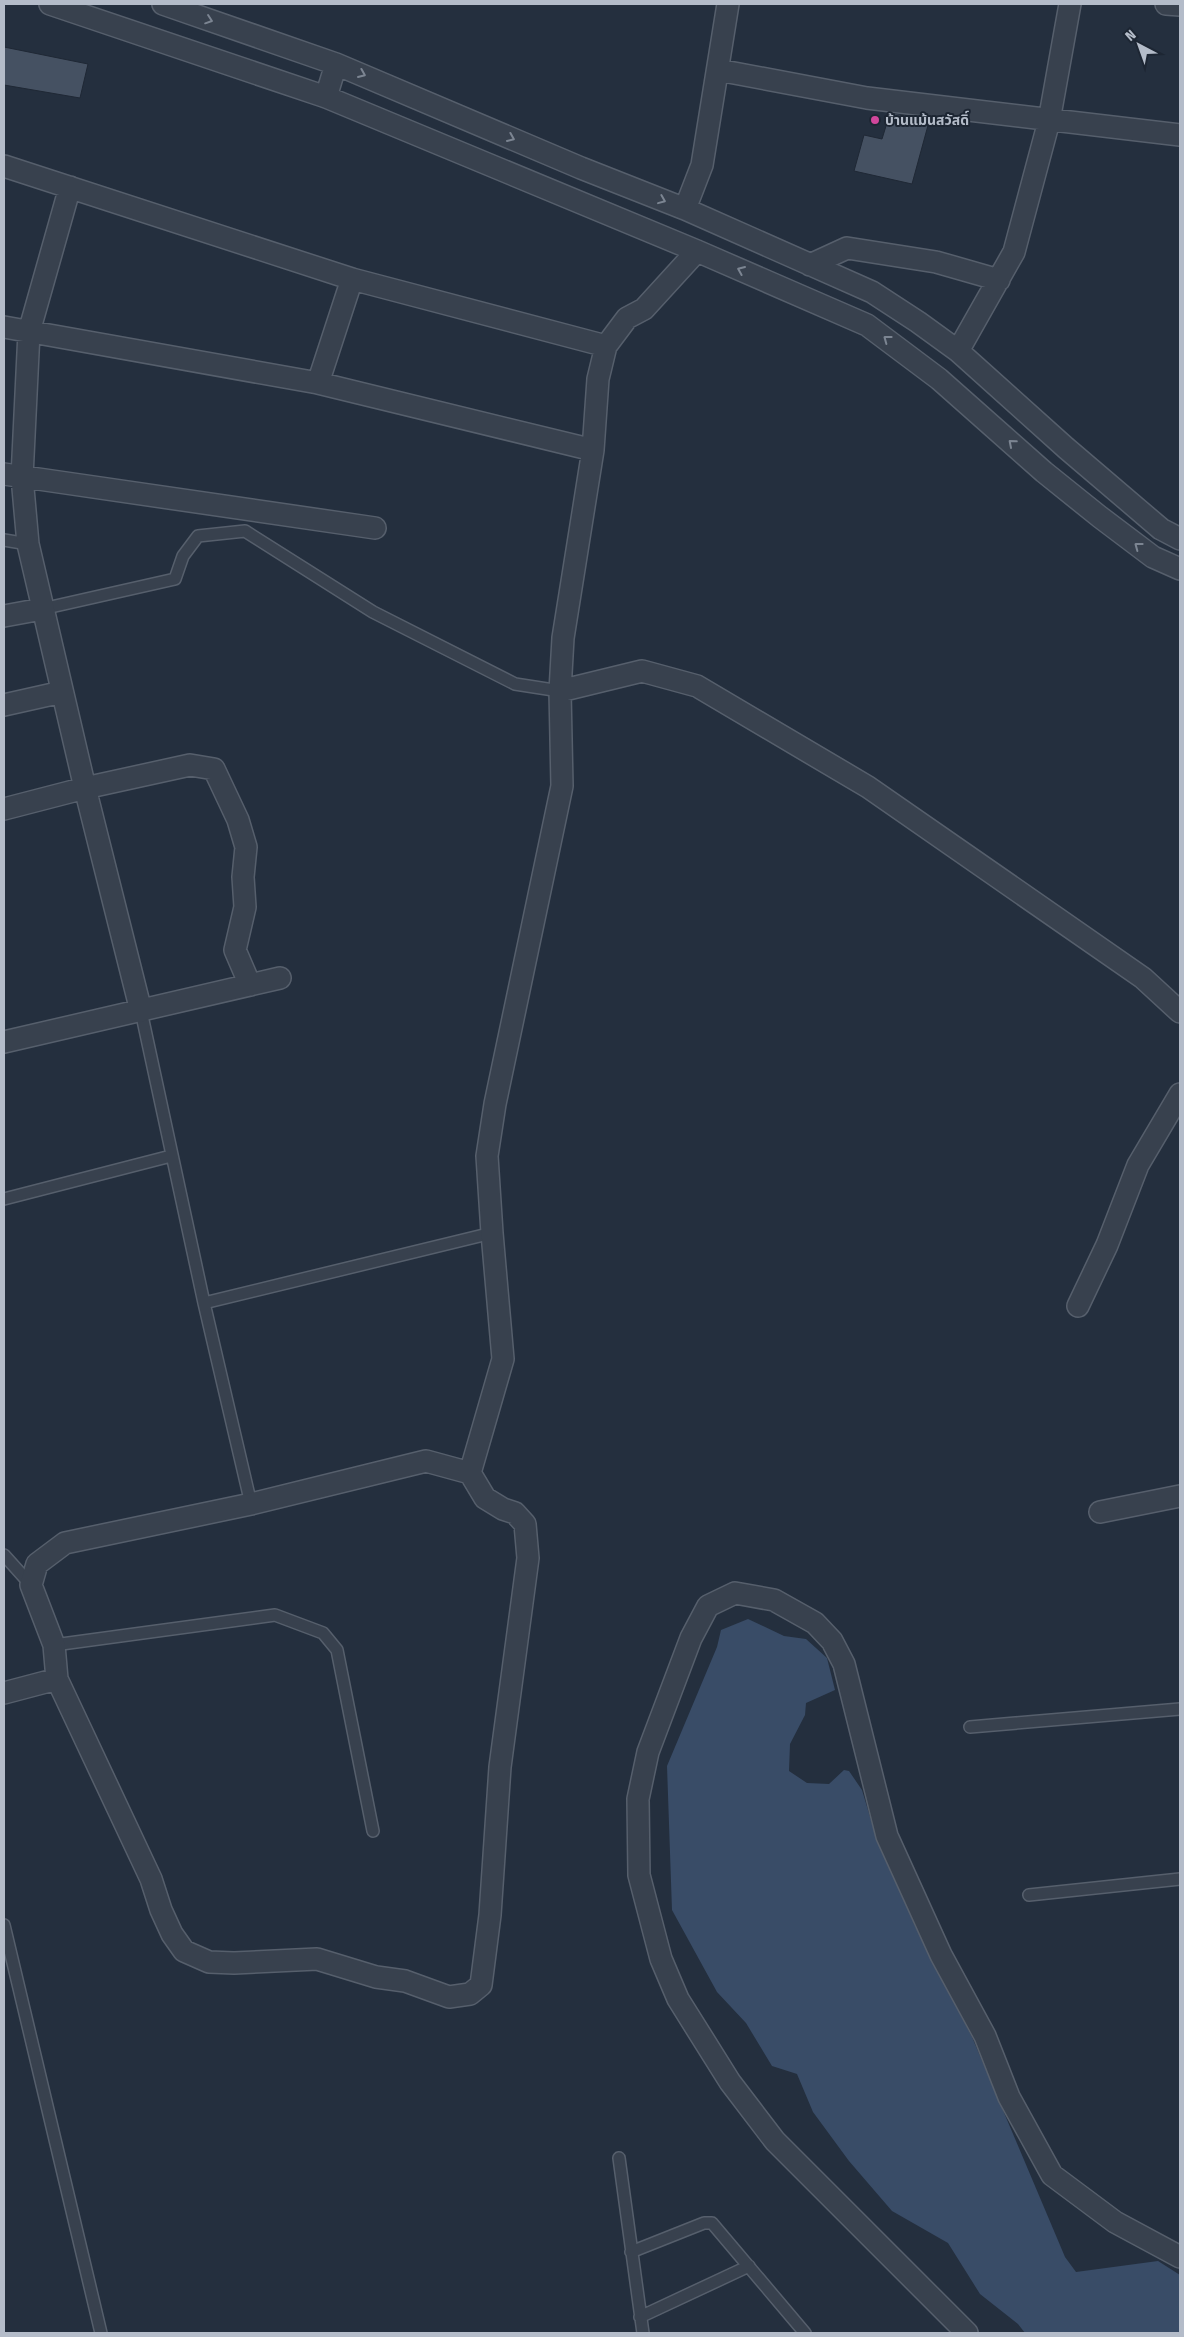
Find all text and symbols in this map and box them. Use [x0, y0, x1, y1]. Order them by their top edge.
one-way arrow [204, 14, 213, 24]
north arrow [1114, 20, 1164, 70]
text: N [1122, 26, 1140, 45]
one-way arrow [357, 68, 366, 79]
place label: บ้านแม้นสวัสดิ์ [885, 110, 970, 129]
marker: บ้านแม้นสวัสดิ์ [869, 114, 881, 126]
one-way arrow [506, 132, 515, 142]
one-way arrow [657, 194, 666, 204]
one-way arrow [737, 265, 746, 276]
one-way arrow [884, 337, 893, 345]
one-way arrow [1008, 440, 1017, 449]
one-way arrow [1135, 543, 1144, 551]

